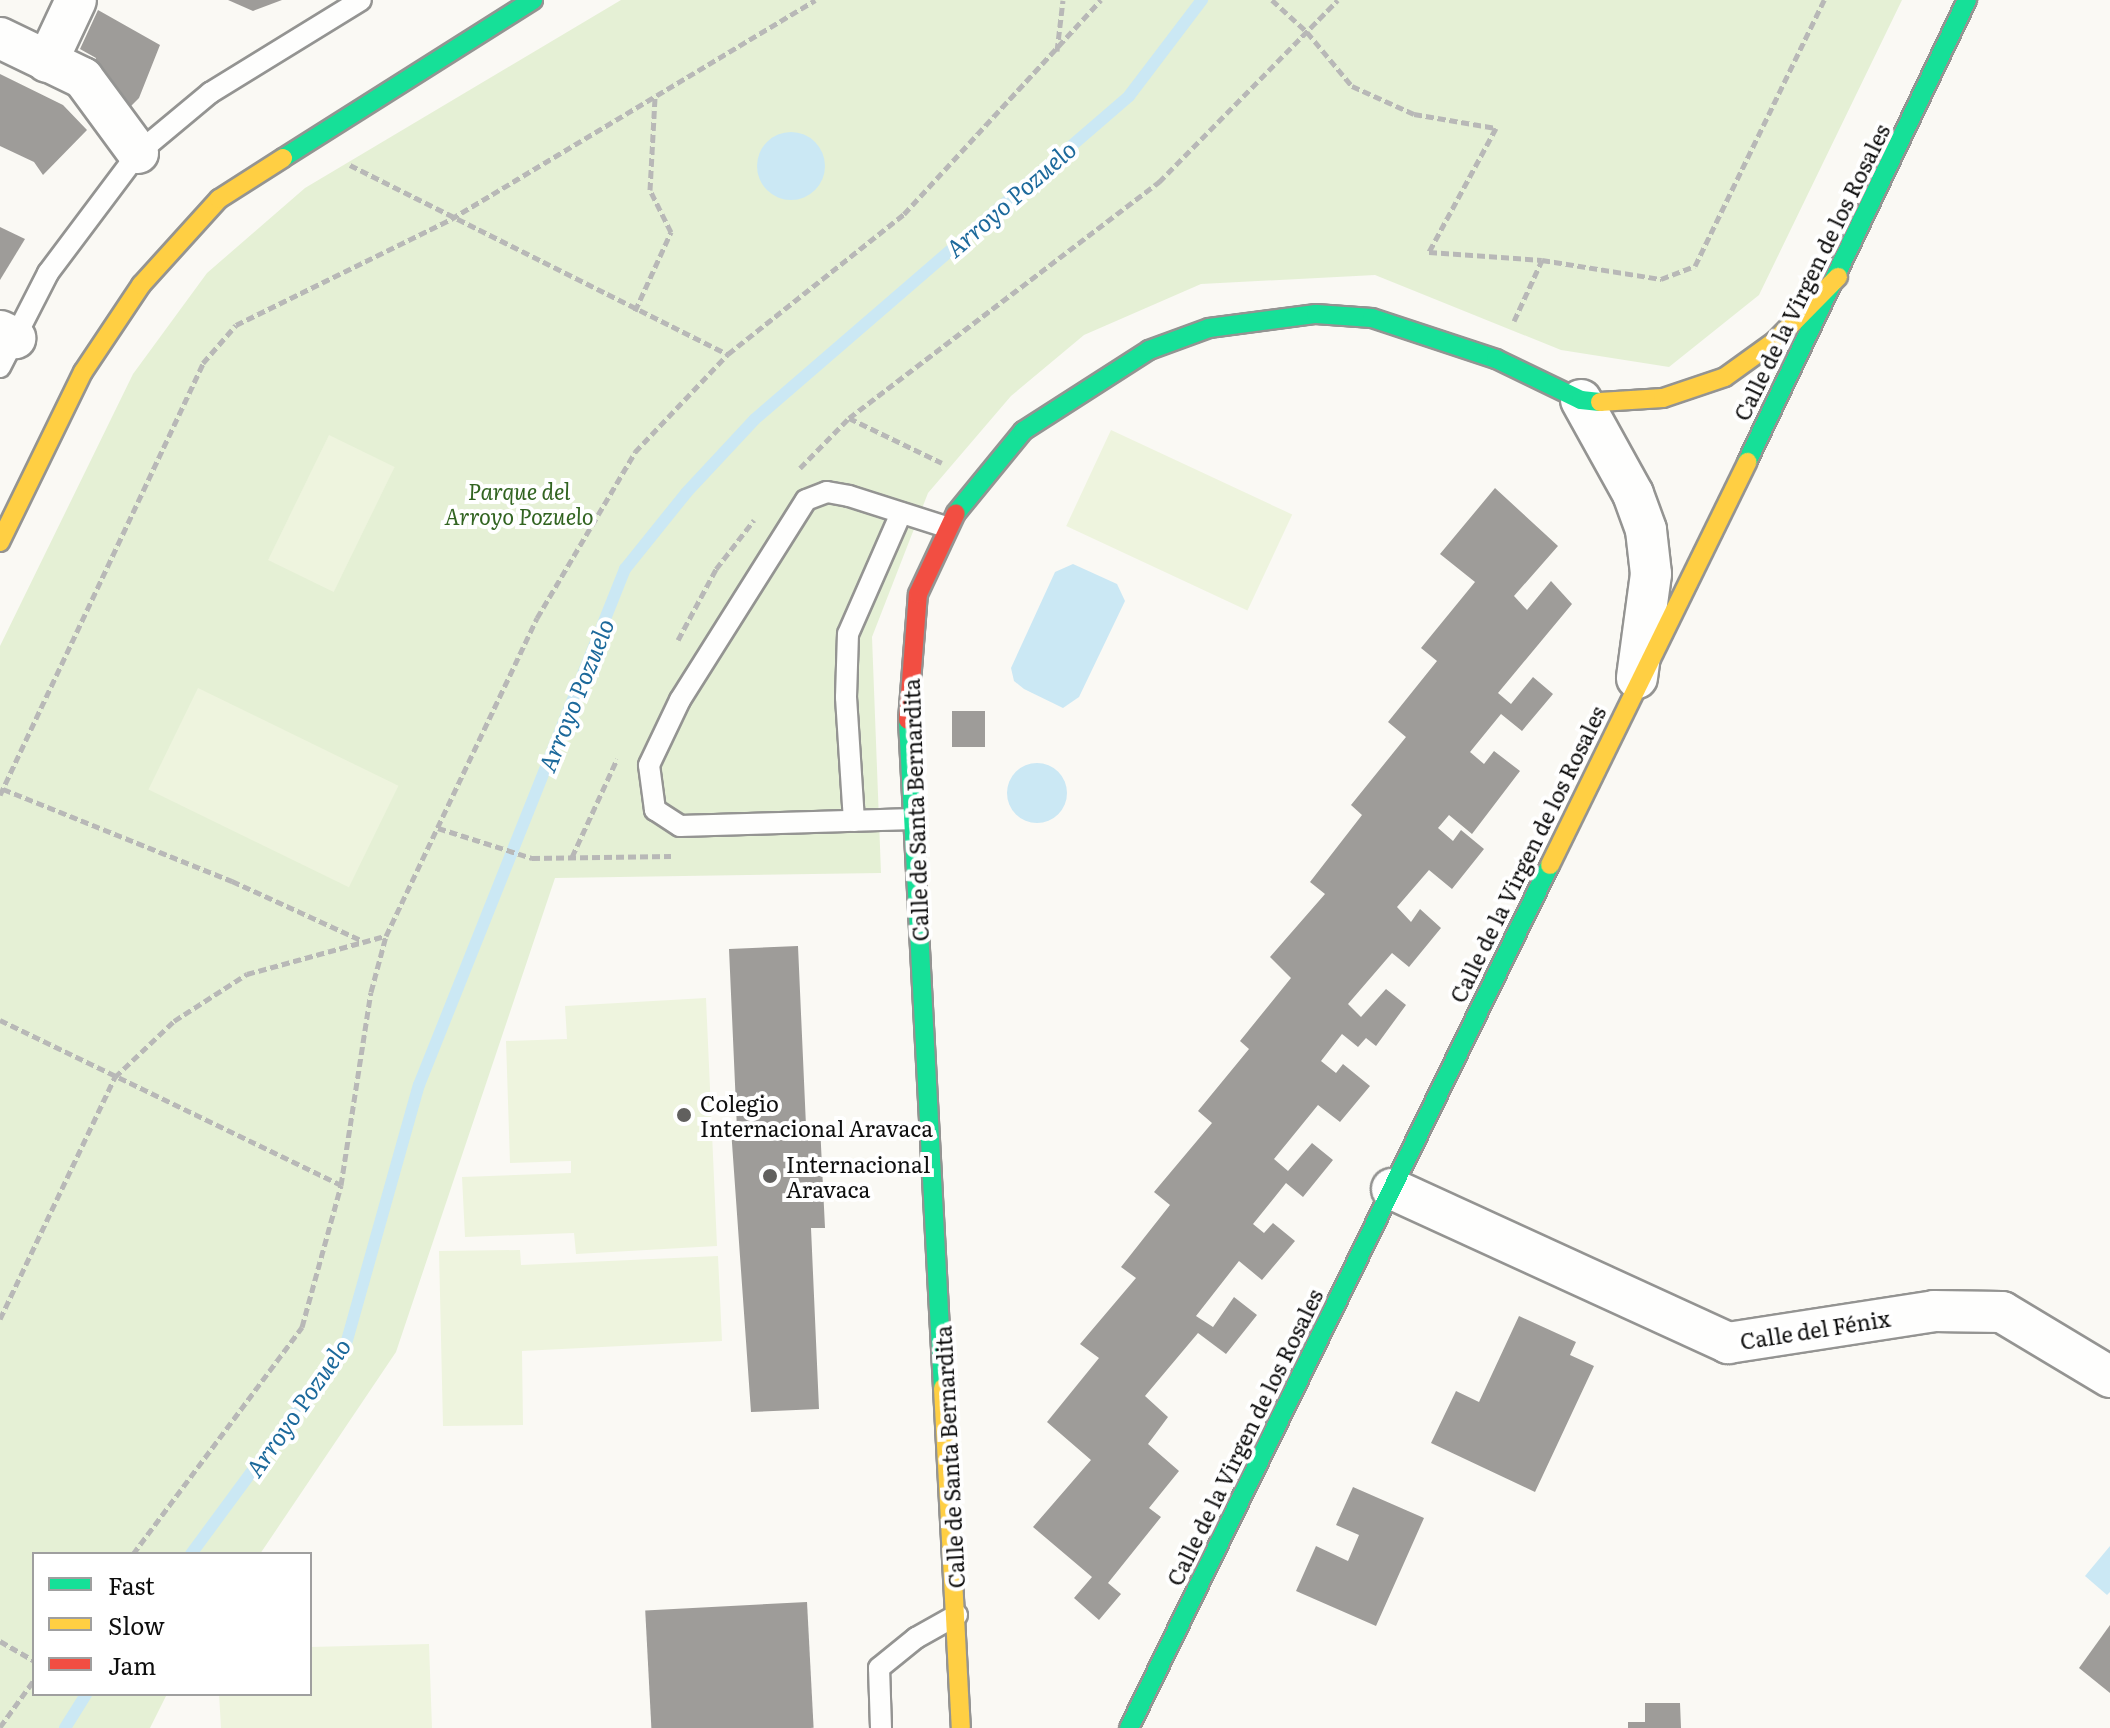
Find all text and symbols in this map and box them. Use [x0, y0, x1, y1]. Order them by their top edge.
street label: Calle de la Virgen de los Rosales [1728, 119, 1894, 425]
water label: Arroyo Pozuelo [939, 134, 1081, 262]
park label: Parque del Arroyo Pozuelo [444, 477, 594, 528]
water label: Arroyo Pozuelo [531, 614, 619, 776]
street label: Calle de Santa Bernardita [897, 678, 933, 942]
street label: Calle de la Virgen de los Rosales [1444, 701, 1610, 1007]
place label: Colegio Internacional Aravaca [700, 1089, 933, 1140]
marker: Colegio Internacional Aravaca [675, 1106, 693, 1124]
place label: Internacional Aravaca [786, 1150, 930, 1202]
marker: Internacional Aravaca [761, 1167, 779, 1185]
street label: Calle de la Virgen de los Rosales [1161, 1284, 1327, 1590]
street label: Calle del Fénix [1738, 1304, 1892, 1354]
street label: Calle de Santa Bernardita [929, 1325, 969, 1589]
water label: Arroyo Pozuelo [238, 1332, 356, 1482]
legend [32, 1552, 312, 1696]
text: Fast [108, 1567, 155, 1602]
text: Slow [108, 1607, 165, 1642]
text: Jam [108, 1647, 156, 1682]

